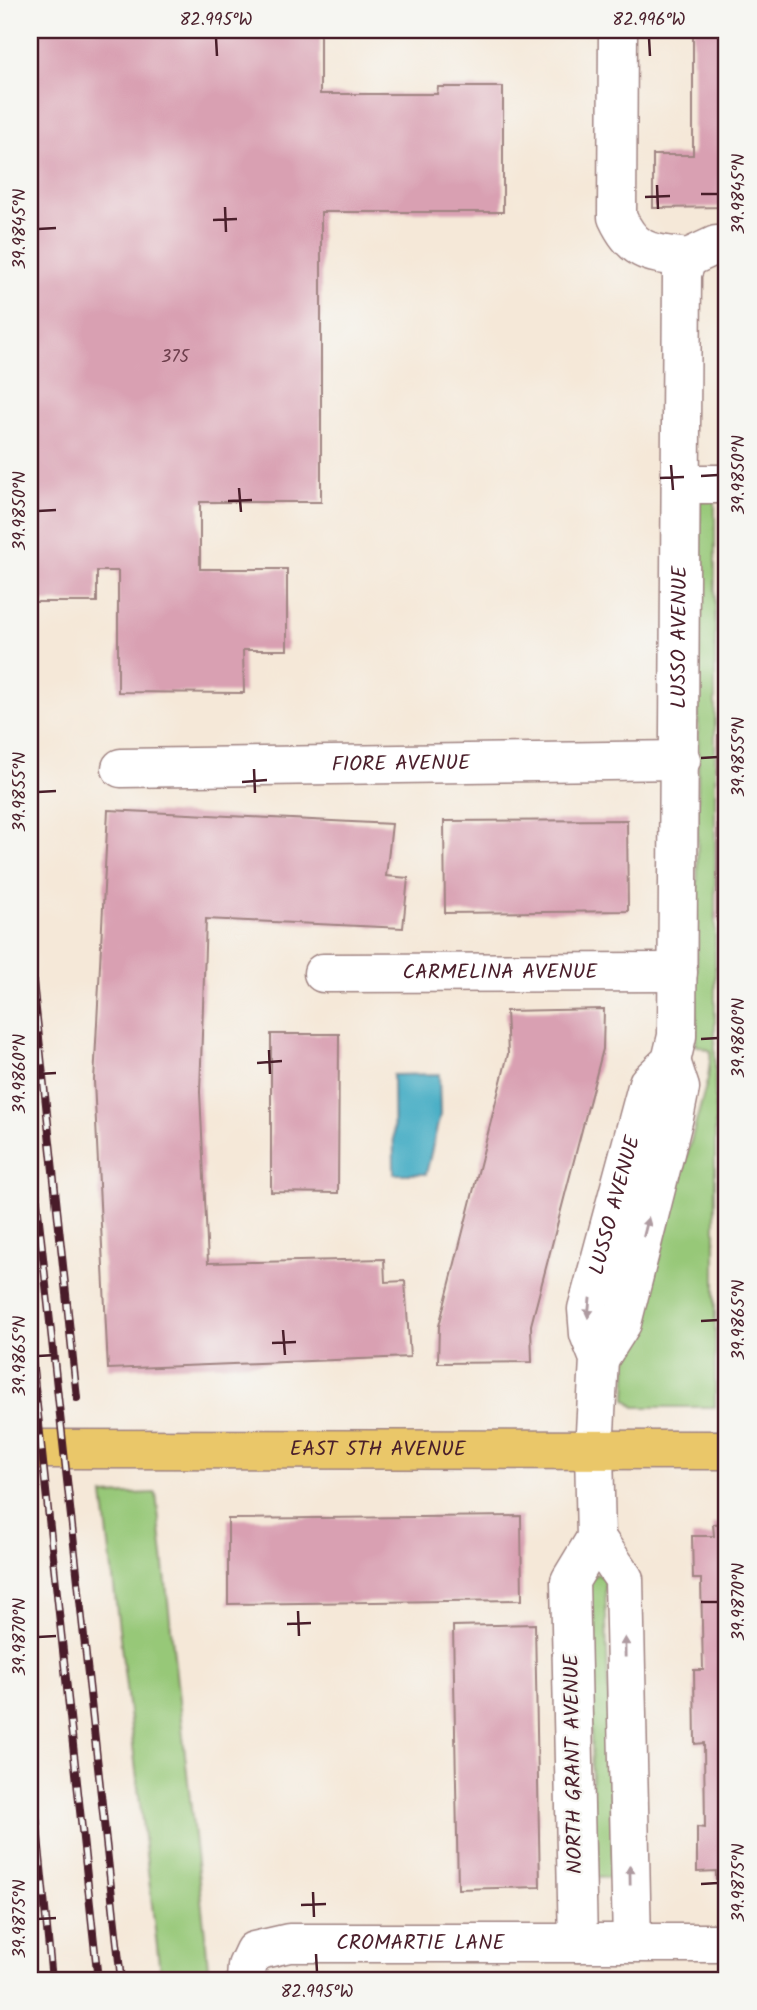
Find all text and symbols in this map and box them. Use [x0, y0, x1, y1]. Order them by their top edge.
text: 82.995°W [180, 6, 252, 35]
text: 82.996°W [612, 6, 686, 35]
text: 39.9845°N [725, 154, 754, 234]
text: 39.9845°N [6, 189, 35, 269]
house number: 375 [161, 343, 190, 372]
text: 39.9850°N [725, 435, 754, 515]
text: 39.9850°N [6, 471, 35, 551]
street label: LUSSO AVENUE [663, 565, 697, 709]
text: 39.9855°N [725, 717, 754, 797]
street label: FIORE AVENUE [331, 747, 471, 781]
text: 39.9855°N [6, 752, 35, 832]
street label: CARMELINA AVENUE [402, 956, 598, 989]
text: 39.9860°N [725, 998, 754, 1078]
text: 39.9860°N [6, 1034, 35, 1114]
street label: LUSSO AVENUE [580, 1131, 650, 1279]
one-way arrow [641, 1216, 652, 1238]
text: 39.9865°N [725, 1280, 754, 1360]
one-way arrow [584, 1297, 595, 1319]
text: 39.9865°N [6, 1316, 35, 1396]
street label: EAST 5TH AVENUE [290, 1433, 467, 1466]
text: 39.9870°N [725, 1563, 754, 1641]
text: 39.9870°N [6, 1598, 35, 1676]
one-way arrow [619, 1636, 631, 1658]
street label: NORTH GRANT AVENUE [556, 1653, 592, 1874]
text: 39.9875°N [725, 1843, 754, 1923]
one-way arrow [625, 1863, 636, 1885]
text: 39.9875°N [6, 1879, 35, 1959]
street label: CROMARTIE LANE [336, 1927, 506, 1960]
text: 82.995°W [281, 1978, 353, 2007]

